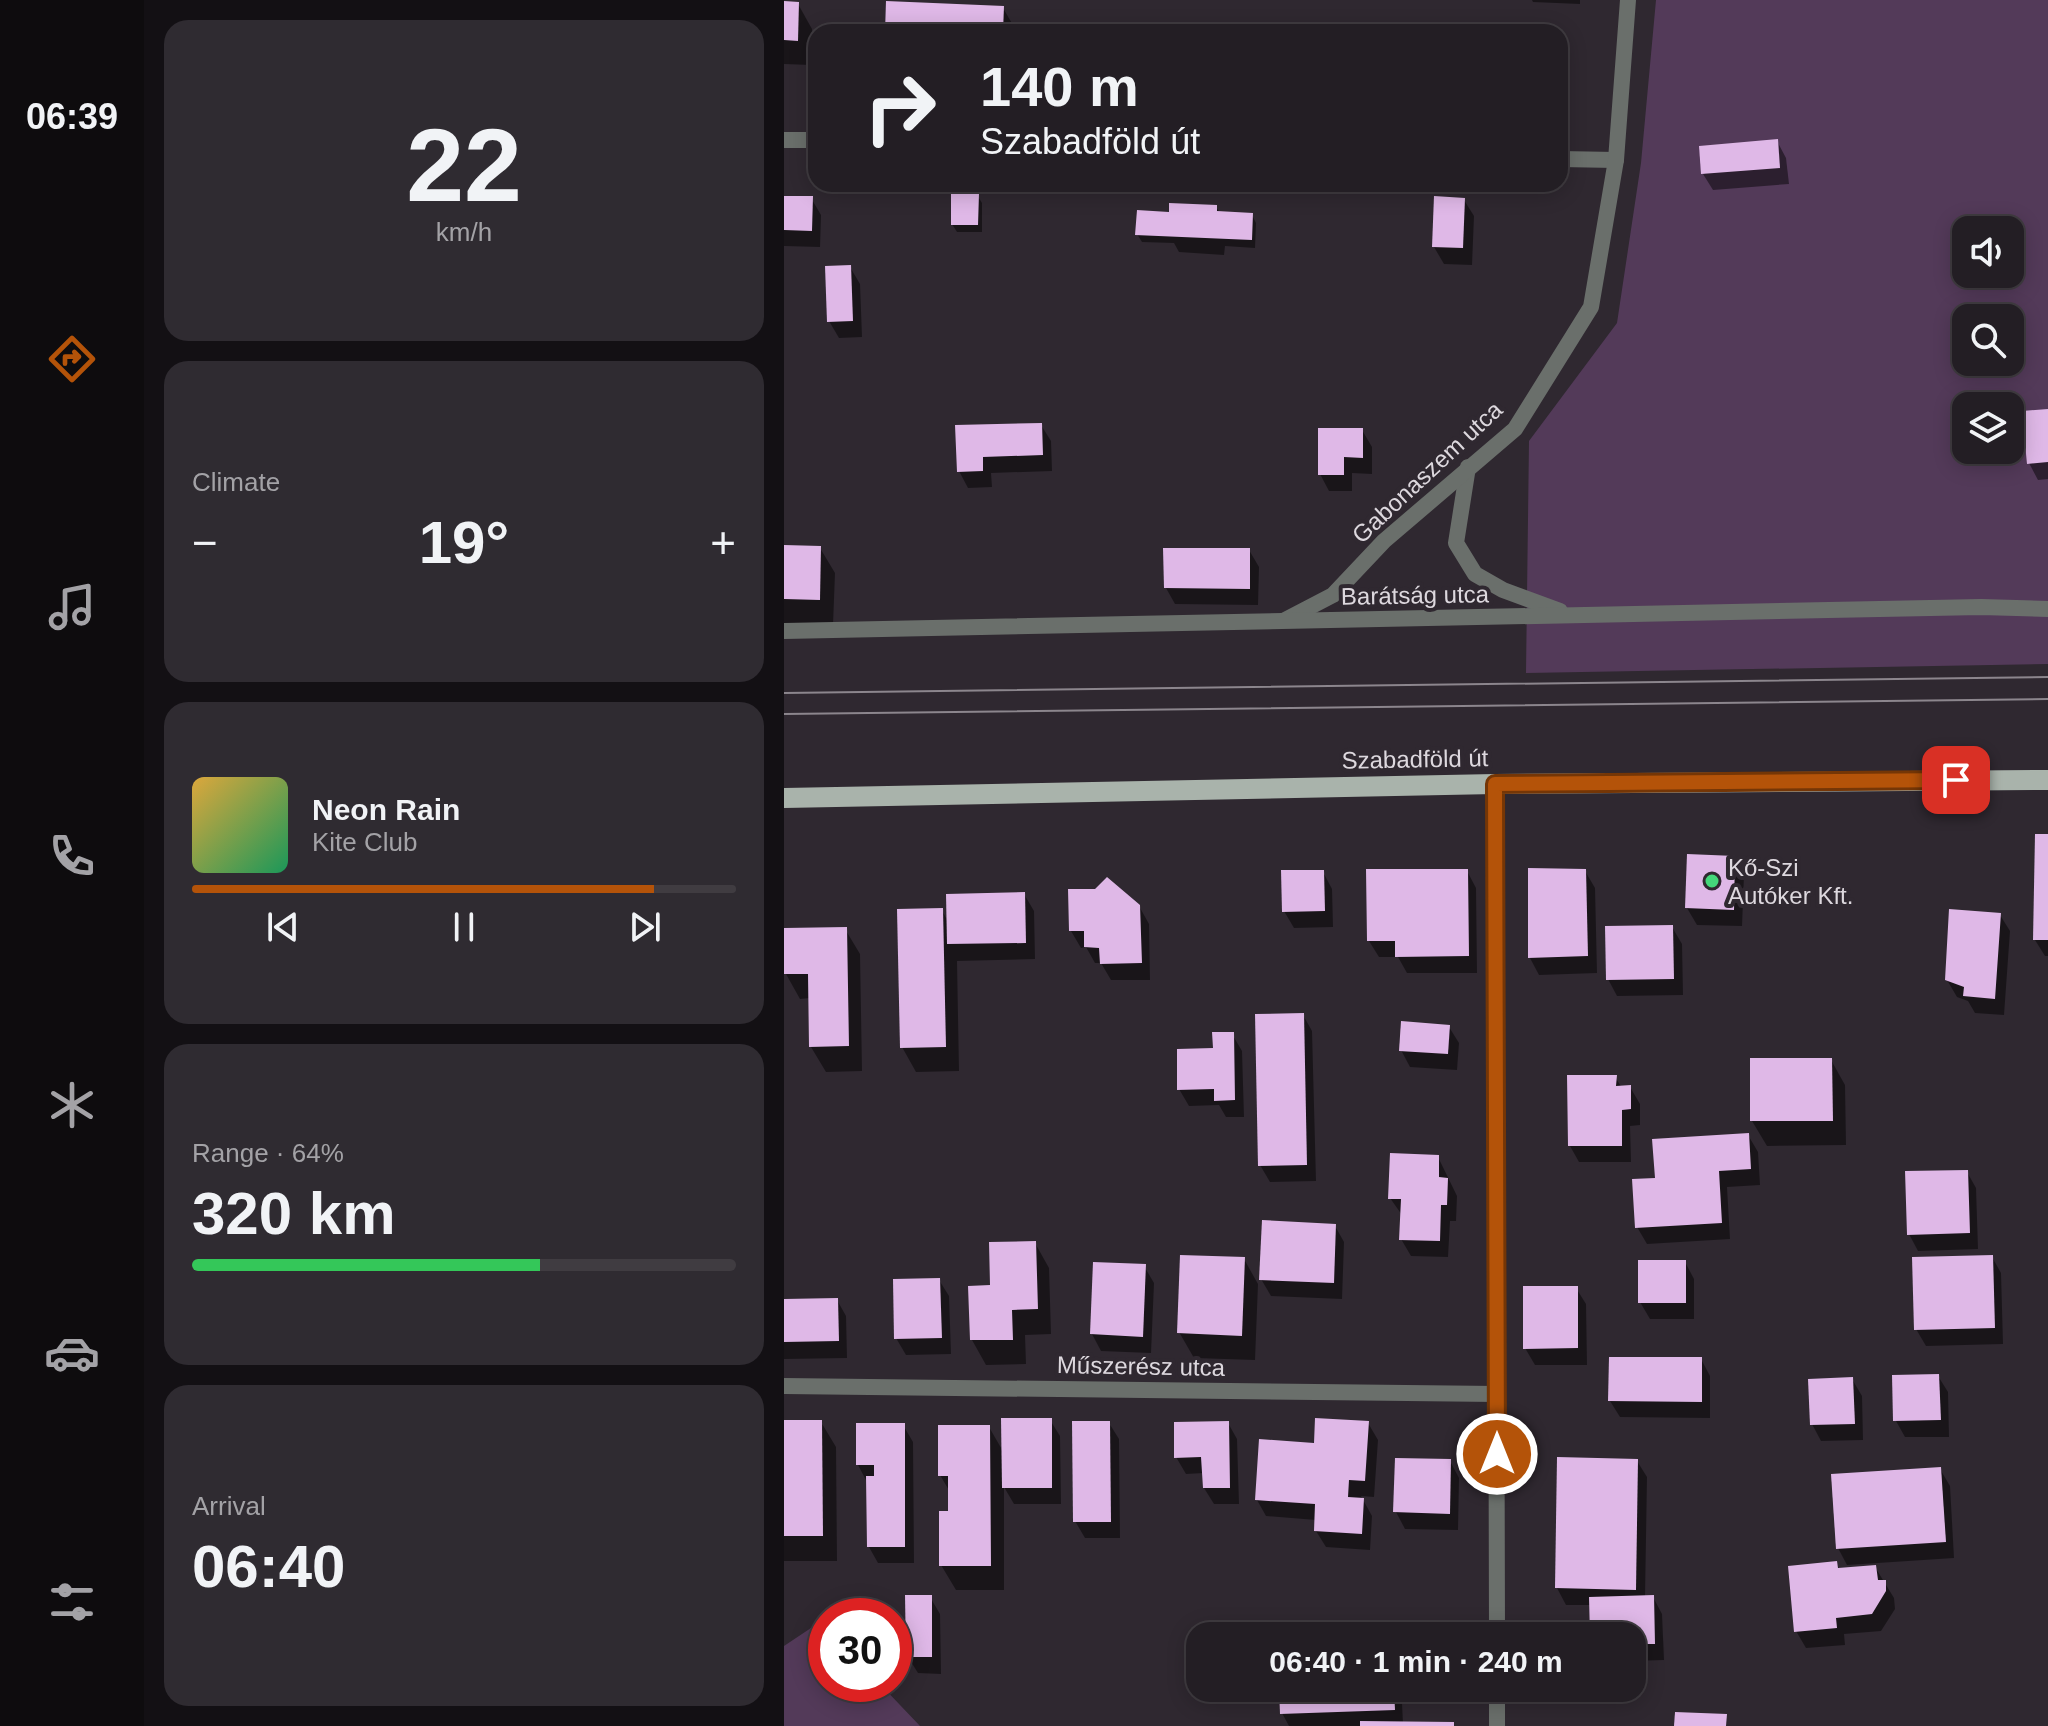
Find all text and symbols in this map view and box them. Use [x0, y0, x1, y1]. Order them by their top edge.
text: 140 m [980, 55, 1139, 118]
icon: right [848, 56, 952, 160]
text: 06:39 [26, 96, 118, 137]
text: 22 [406, 107, 522, 223]
text: Szabadföld út [980, 121, 1200, 162]
map controls [1952, 216, 2024, 464]
button: sound [1952, 216, 2024, 288]
text: km/h [436, 217, 492, 247]
button: search [1952, 304, 2024, 376]
icon: directions [44, 331, 100, 387]
button: layers [1952, 392, 2024, 464]
street label: Gabonaszem utca [1347, 395, 1508, 548]
text: Climate [192, 467, 280, 497]
text: 19° [419, 509, 509, 576]
text: − [192, 518, 218, 567]
text: + [710, 518, 736, 567]
icon: music [44, 579, 100, 635]
street label: Barátság utca [1341, 580, 1490, 610]
street label: Szabadföld út [1341, 744, 1489, 774]
pin [1922, 746, 1990, 814]
icon: arrive [1934, 758, 1978, 802]
text: Neon Rain [312, 793, 460, 826]
text: Kite Club [312, 827, 418, 857]
icon: phone [44, 828, 100, 884]
place label: Kő-Szi Autóker Kft. [1728, 854, 1853, 909]
marker: Kő-Szi Autóker Kft. [1703, 872, 1721, 890]
icon: previous [261, 905, 305, 949]
icon: pause [442, 905, 486, 949]
icon: next [623, 905, 667, 949]
icon: climate [44, 1077, 100, 1133]
text: Range · 64% [192, 1138, 344, 1168]
text: 320 km [192, 1180, 396, 1247]
icon: car [44, 1325, 100, 1381]
street label: Műszerész utca [1057, 1351, 1226, 1381]
position arrow [1455, 1412, 1539, 1496]
text: Arrival [192, 1491, 266, 1521]
text: 06:40 [192, 1533, 345, 1600]
icon: filters [44, 1574, 100, 1630]
speed limit sign: 30 [808, 1598, 912, 1702]
text: 06:40 · 1 min · 240 m [1269, 1645, 1563, 1678]

